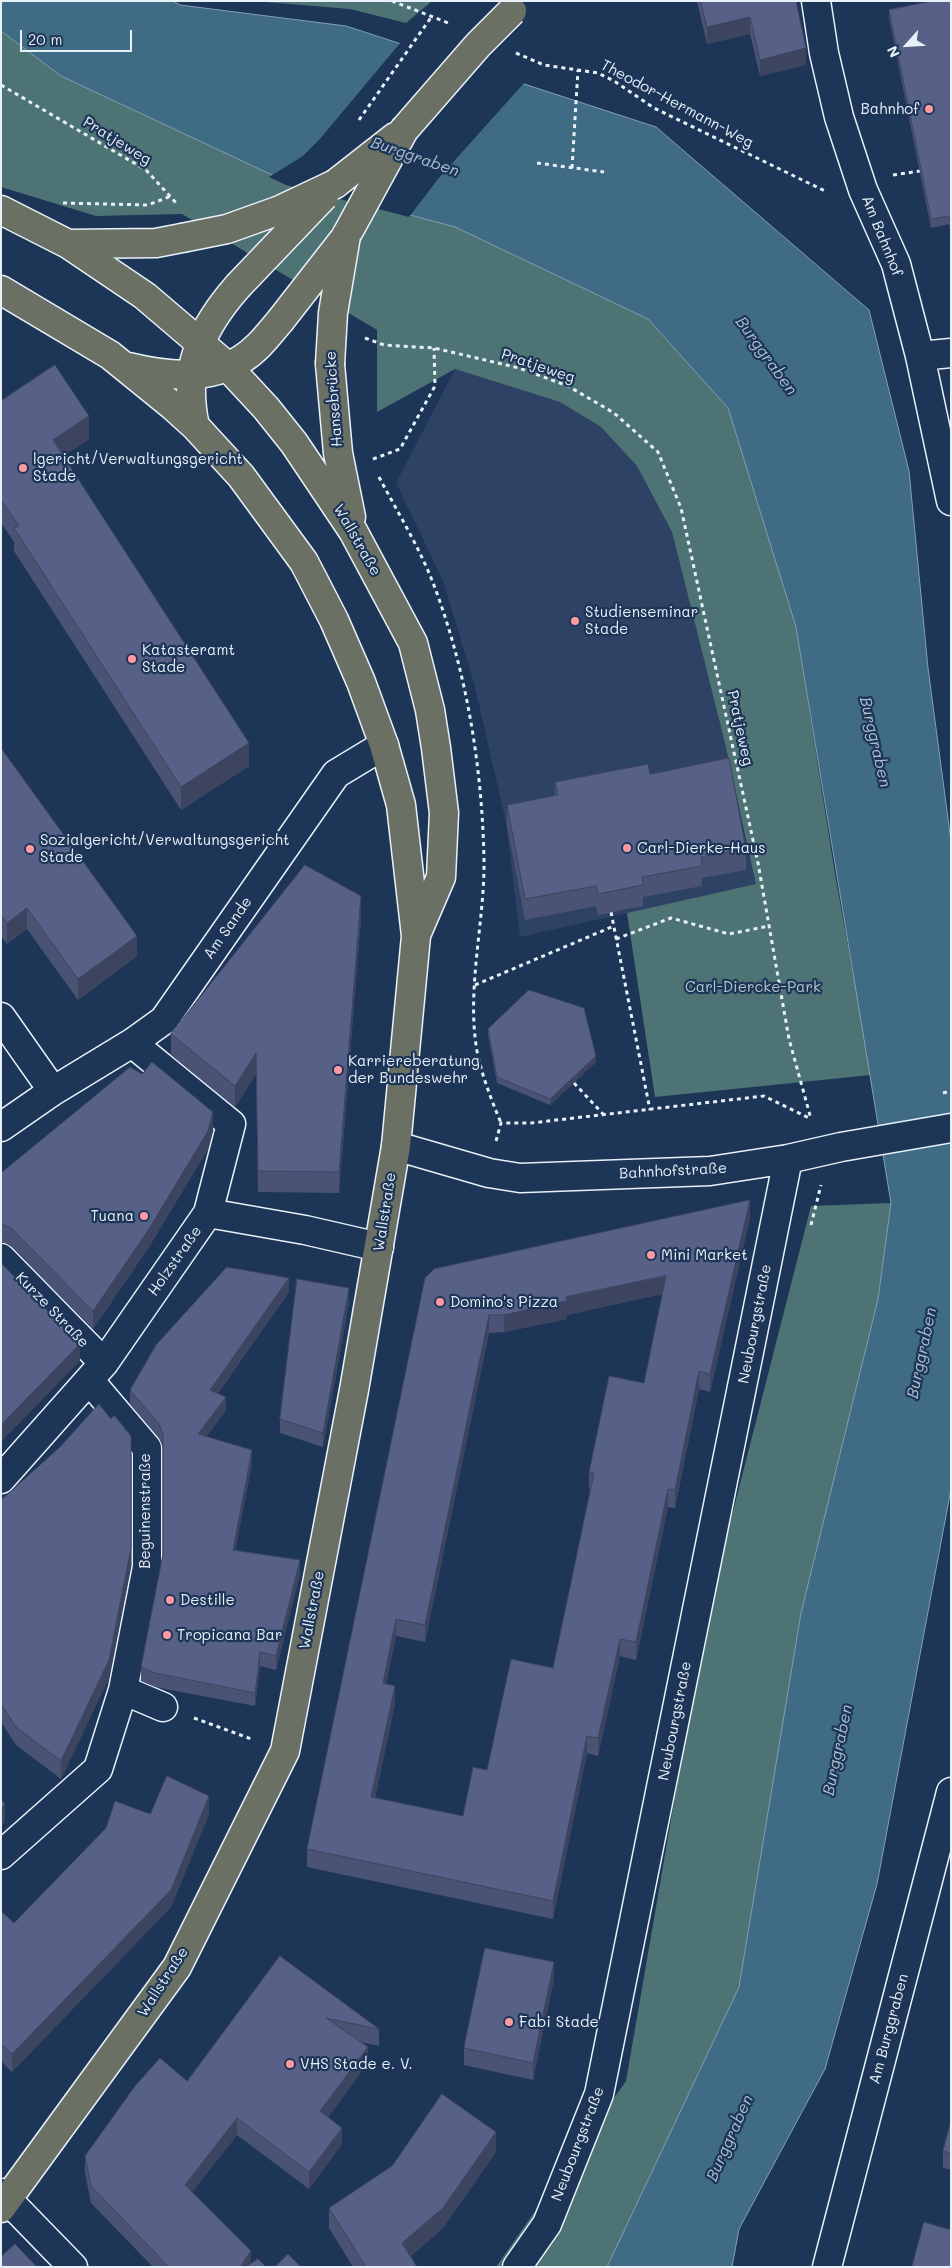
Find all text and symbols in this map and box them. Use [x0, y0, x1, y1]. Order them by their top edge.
scale bar [22, 20, 135, 52]
north arrow [882, 20, 932, 70]
text: 20 m [28, 29, 62, 49]
text: N [882, 43, 904, 61]
street label: Theodor-Hermann-Weg [598, 56, 756, 152]
place label: Bahnhof [860, 100, 919, 118]
marker: Bahnhof [923, 103, 935, 115]
street label: Pratjeweg [80, 113, 154, 169]
water label: Burggraben [368, 133, 462, 181]
street label: Am Bahnhof [858, 193, 906, 279]
water label: Burggraben [731, 313, 801, 399]
street label: Pratjeweg [499, 345, 577, 387]
street label: Hansebrücke [322, 350, 346, 448]
place label: lgericht/Verwaltungsgericht Stade [33, 450, 243, 485]
marker: lgericht/Verwaltungsgericht Stade [17, 462, 29, 474]
street label: Wallstraße [329, 501, 385, 579]
place label: Studienseminar Stade [585, 603, 698, 638]
marker: Studienseminar Stade [569, 615, 581, 627]
place label: Katasteramt Stade [142, 641, 235, 676]
marker: Katasteramt Stade [126, 653, 138, 665]
street label: Pratjeweg [723, 689, 757, 767]
water label: Burggraben [855, 695, 895, 789]
place label: Sozialgericht/Verwaltungsgericht Stade [40, 831, 290, 866]
place label: Carl-Dierke-Haus [637, 839, 766, 857]
marker: Carl-Dierke-Haus [621, 842, 633, 854]
marker: Sozialgericht/Verwaltungsgericht Stade [24, 843, 36, 855]
street label: Am Sande [200, 893, 256, 963]
park label: Carl-Diercke-Park [685, 978, 821, 996]
place label: Karriereberatung der Bundeswehr [348, 1052, 480, 1087]
marker: Karriereberatung der Bundeswehr [332, 1064, 344, 1076]
street label: Bahnhofstraße [619, 1159, 727, 1183]
street label: Wallstraße [370, 1171, 400, 1253]
place label: Tuana [90, 1207, 134, 1225]
marker: Tuana [138, 1210, 150, 1222]
street label: Holzstraße [144, 1223, 206, 1299]
place label: Mini Market [661, 1246, 748, 1264]
marker: Mini Market [645, 1249, 657, 1261]
street label: Neubourgstraße [735, 1263, 775, 1385]
street label: Kurze Straße [11, 1269, 93, 1351]
place label: Domino's Pizza [450, 1293, 558, 1311]
marker: Domino's Pizza [434, 1296, 446, 1308]
water label: Burggraben [903, 1306, 941, 1400]
street label: Beguinenstraße [136, 1453, 154, 1569]
street label: Wallstraße [296, 1569, 328, 1651]
place label: Destille [180, 1591, 235, 1609]
marker: Destille [164, 1594, 176, 1606]
place label: Tropicana Bar [177, 1626, 282, 1644]
marker: Tropicana Bar [161, 1629, 173, 1641]
street label: Neubourgstraße [655, 1660, 695, 1782]
water label: Burggraben [819, 1703, 857, 1797]
street label: Wallstraße [134, 1944, 192, 2020]
street label: Am Burggraben [866, 1972, 912, 2086]
place label: Fabi Stade [519, 2013, 599, 2031]
marker: Fabi Stade [503, 2016, 515, 2028]
place label: VHS Stade e. V. [300, 2055, 413, 2073]
marker: VHS Stade e. V. [284, 2058, 296, 2070]
street label: Neubourgstraße [548, 2084, 608, 2204]
water label: Burggraben [702, 2092, 758, 2184]

